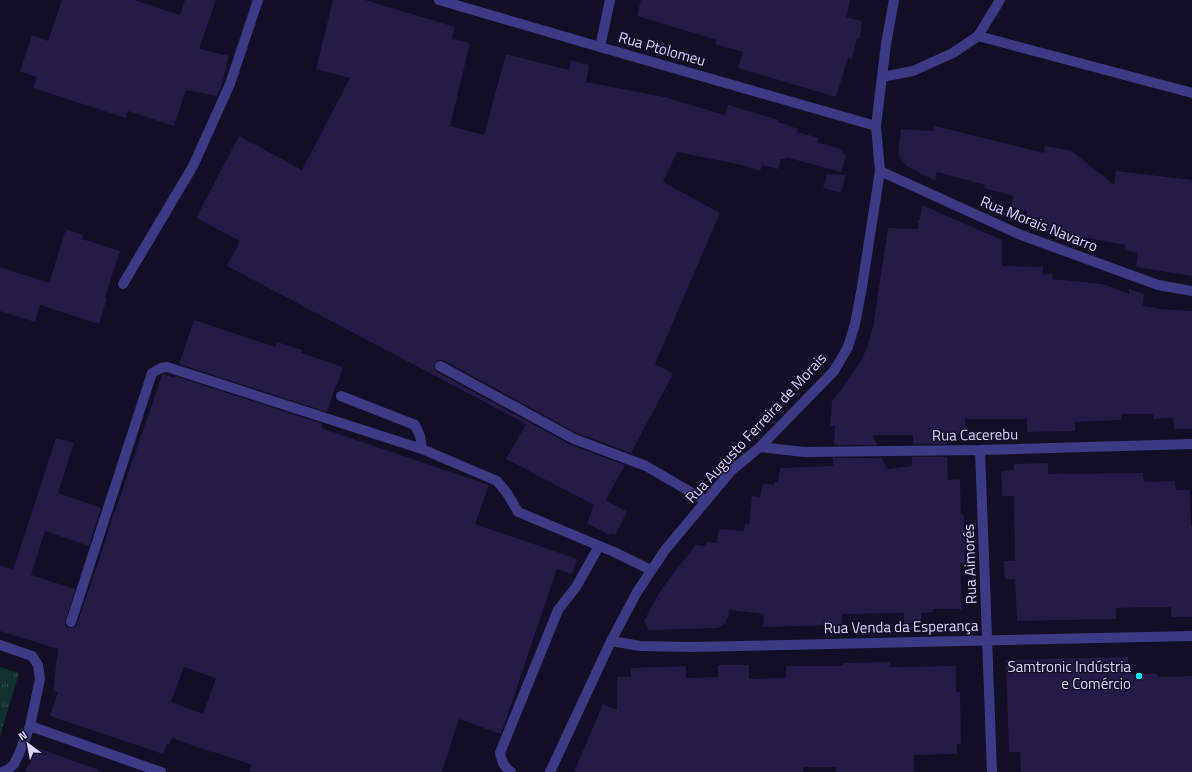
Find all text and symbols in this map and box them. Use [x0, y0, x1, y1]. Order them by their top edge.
street label: Rua Ptolomeu [616, 25, 708, 72]
street label: Rua Morais Navarro [977, 189, 1102, 258]
street label: Rua Augusto Ferreira de Morais [680, 347, 832, 508]
street label: Rua Cacerebu [932, 422, 1018, 447]
street label: Rua Aimorés [957, 523, 982, 605]
street label: Rua Venda da Esperança [823, 614, 979, 639]
place label: Samtronic Indústria e Comércio [1008, 655, 1131, 695]
marker: Samtronic Indústria e Comércio [1134, 671, 1144, 681]
north arrow [8, 724, 48, 764]
text: N [15, 727, 30, 744]

